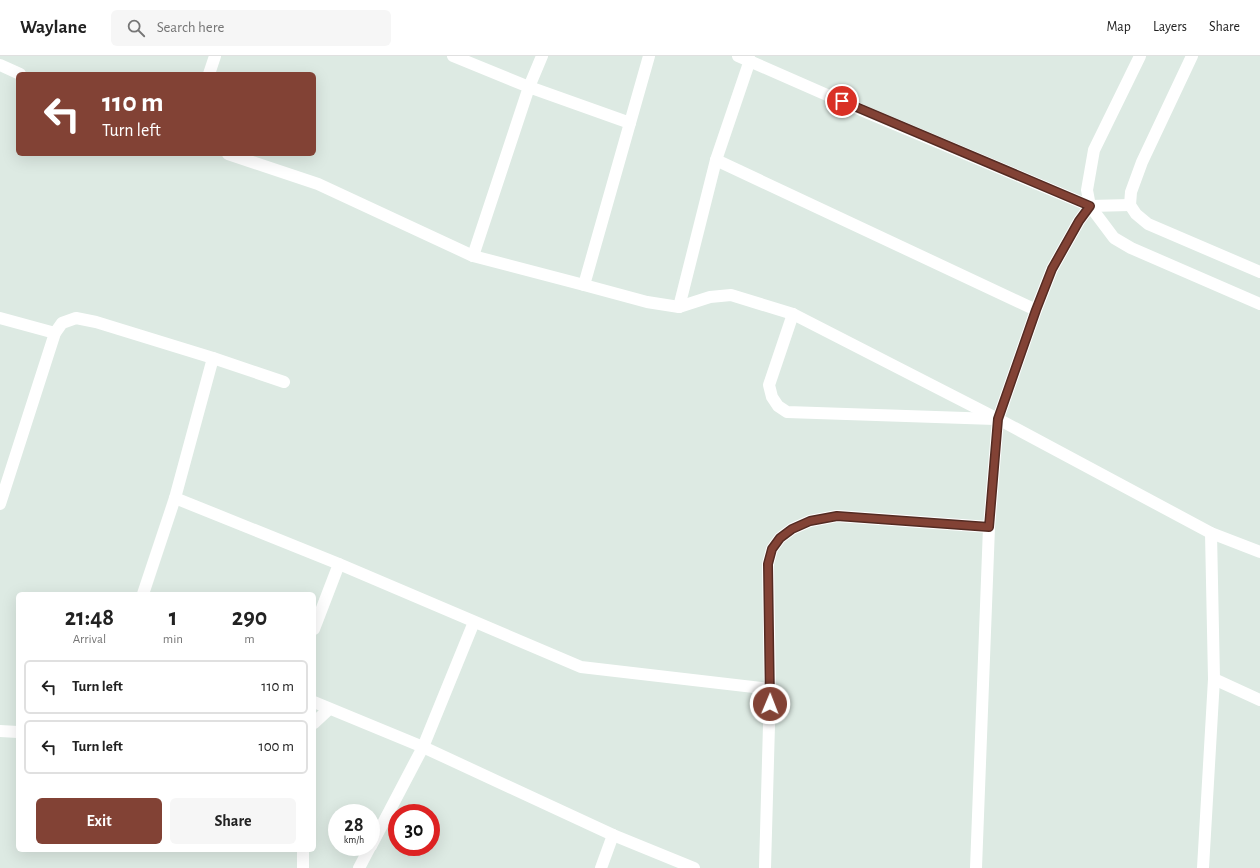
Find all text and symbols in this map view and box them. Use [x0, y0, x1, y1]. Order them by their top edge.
search box [111, 10, 391, 46]
icon: search [125, 17, 147, 39]
text: Waylane [20, 18, 87, 37]
text: Search here [157, 20, 224, 35]
text: Map [1106, 20, 1131, 34]
text: Layers [1153, 20, 1187, 34]
text: Share [1209, 20, 1240, 34]
pin [825, 84, 859, 118]
icon: left [36, 88, 88, 140]
text: 110 m [102, 89, 164, 117]
icon: arrive [831, 90, 853, 112]
text: Turn left [102, 122, 161, 140]
text: 21:48 [65, 606, 114, 630]
text: 1 [169, 606, 177, 630]
text: 290 [232, 606, 267, 630]
text: Arrival [73, 633, 106, 646]
text: min [163, 633, 183, 646]
text: m [244, 633, 255, 646]
icon: left [38, 676, 60, 698]
text: Turn left [72, 679, 123, 694]
text: 110 m [261, 679, 294, 694]
position arrow [749, 683, 791, 725]
icon: left [38, 736, 60, 758]
text: Turn left [72, 739, 123, 754]
text: 100 m [259, 739, 294, 754]
button: Exit [36, 798, 162, 844]
button: Share [170, 798, 296, 844]
speed limit sign: 30 [388, 804, 440, 856]
text: 28 [344, 815, 364, 835]
text: km/h [344, 835, 364, 845]

